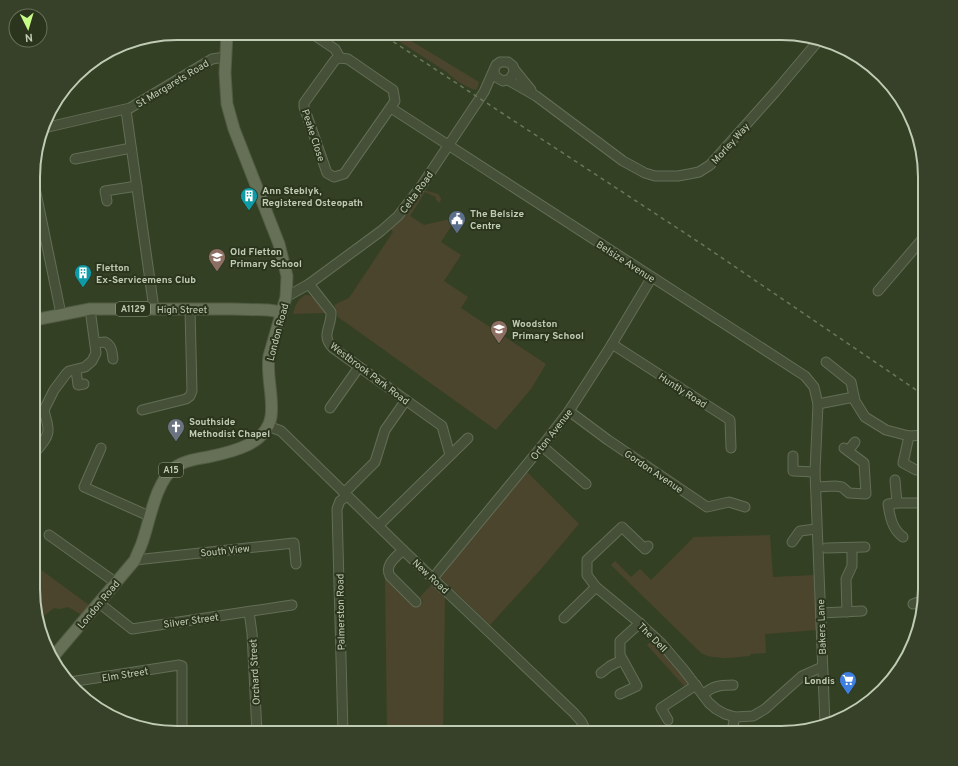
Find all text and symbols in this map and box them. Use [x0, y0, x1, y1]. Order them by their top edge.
north arrow [8, 8, 48, 48]
text: N [24, 30, 33, 44]
street label: St Margarets Road [134, 57, 212, 111]
street label: Peake Close [298, 108, 327, 163]
street label: Morley Way [709, 121, 753, 167]
street label: Celta Road [398, 169, 437, 217]
place label: Ann Steblyk, Registered Osteopath [262, 185, 363, 210]
building icon: Ann Steblyk, Registered Osteopath [239, 186, 259, 211]
place label: The Belsize Centre [470, 208, 525, 233]
public building icon: The Belsize Centre [447, 209, 467, 234]
street label: Belsize Avenue [593, 238, 657, 286]
place label: Old Fletton Primary School [230, 246, 302, 271]
school or university icon: Old Fletton Primary School [207, 247, 227, 272]
place label: Fletton Ex-Servicemens Club [96, 262, 196, 287]
building icon: Fletton Ex-Servicemens Club [73, 263, 93, 288]
road number: A1129 [116, 302, 150, 316]
street label: London Road [265, 302, 292, 363]
street label: High Street [157, 304, 208, 317]
place label: Woodston Primary School [512, 318, 584, 343]
school or university icon: Woodston Primary School [489, 319, 509, 344]
street label: Westbrook Park Road [327, 340, 411, 408]
street label: Huntly Road [656, 371, 709, 412]
street label: Orton Avenue [528, 407, 576, 463]
place label: Southside Methodist Chapel [189, 416, 270, 441]
church icon: Southside Methodist Chapel [166, 417, 186, 442]
street label: Gordon Avenue [621, 448, 685, 497]
road number: A15 [159, 463, 183, 477]
street label: South View [200, 542, 251, 561]
street label: New Road [409, 557, 451, 597]
street label: Palmerston Road [334, 573, 349, 650]
street label: London Road [75, 578, 123, 632]
street label: Bakers Lane [815, 599, 830, 655]
street label: Silver Street [163, 611, 220, 632]
street label: The Dell [634, 620, 670, 656]
street label: Orchard Street [247, 638, 264, 705]
street label: Elm Street [101, 665, 150, 686]
supermarket icon: Londis [838, 670, 858, 695]
place label: Londis [804, 675, 835, 688]

